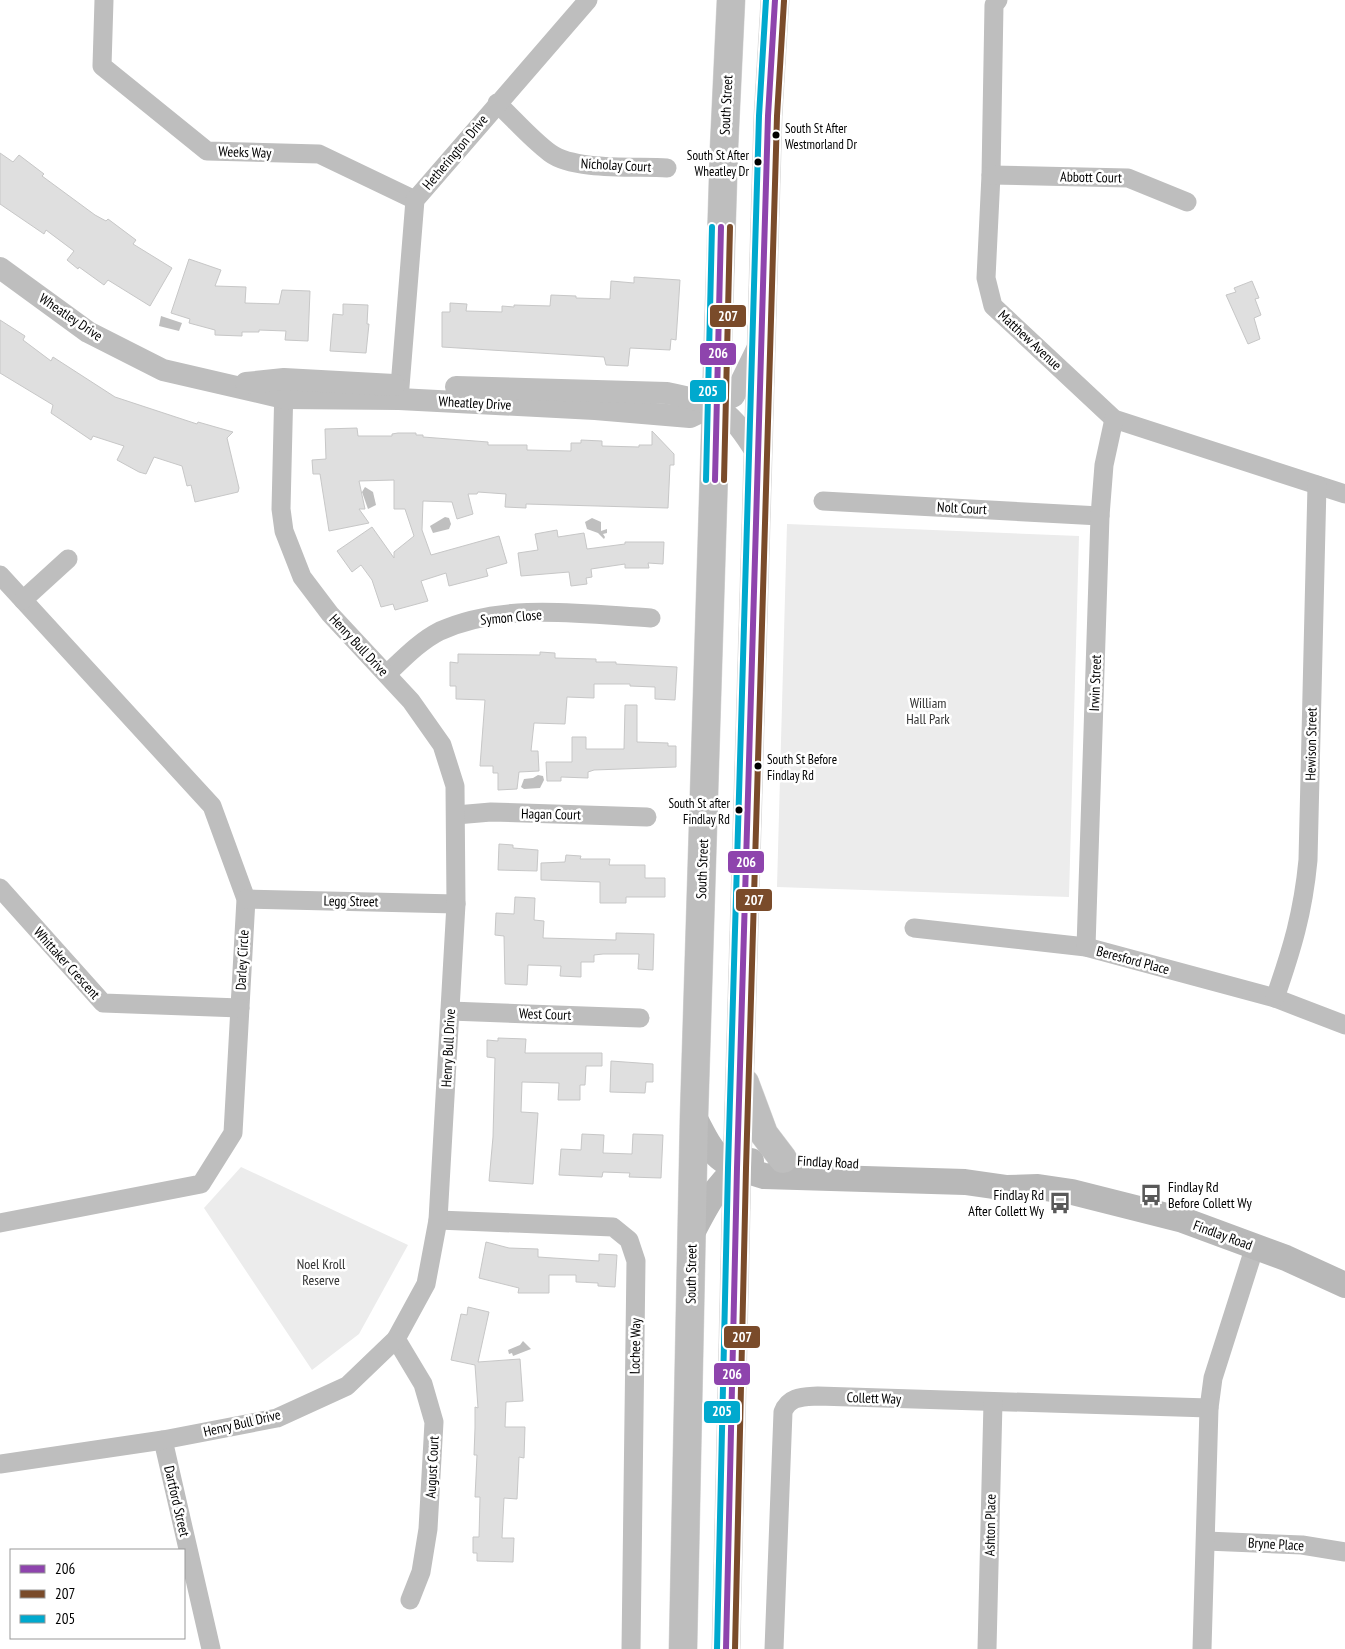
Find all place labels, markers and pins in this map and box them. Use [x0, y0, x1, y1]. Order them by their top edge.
place label: South St After Westmorland Dr [785, 120, 857, 153]
marker: South St After Westmorland Dr [771, 130, 781, 140]
place label: South St After Wheatley Dr [687, 147, 749, 180]
marker: South St After Wheatley Dr [753, 157, 763, 167]
place label: South St Before Findlay Rd [767, 751, 837, 784]
marker: South St Before Findlay Rd [753, 761, 763, 771]
place label: South St after Findlay Rd [668, 795, 730, 828]
marker: South St after Findlay Rd [734, 805, 744, 815]
place label: Findlay Rd Before Collett Wy [1168, 1178, 1253, 1212]
bus stop icon: Findlay Rd Before Collett Wy [1138, 1182, 1164, 1208]
place label: Findlay Rd After Collett Wy [968, 1186, 1045, 1220]
bus stop icon: Findlay Rd After Collett Wy [1047, 1190, 1073, 1216]

